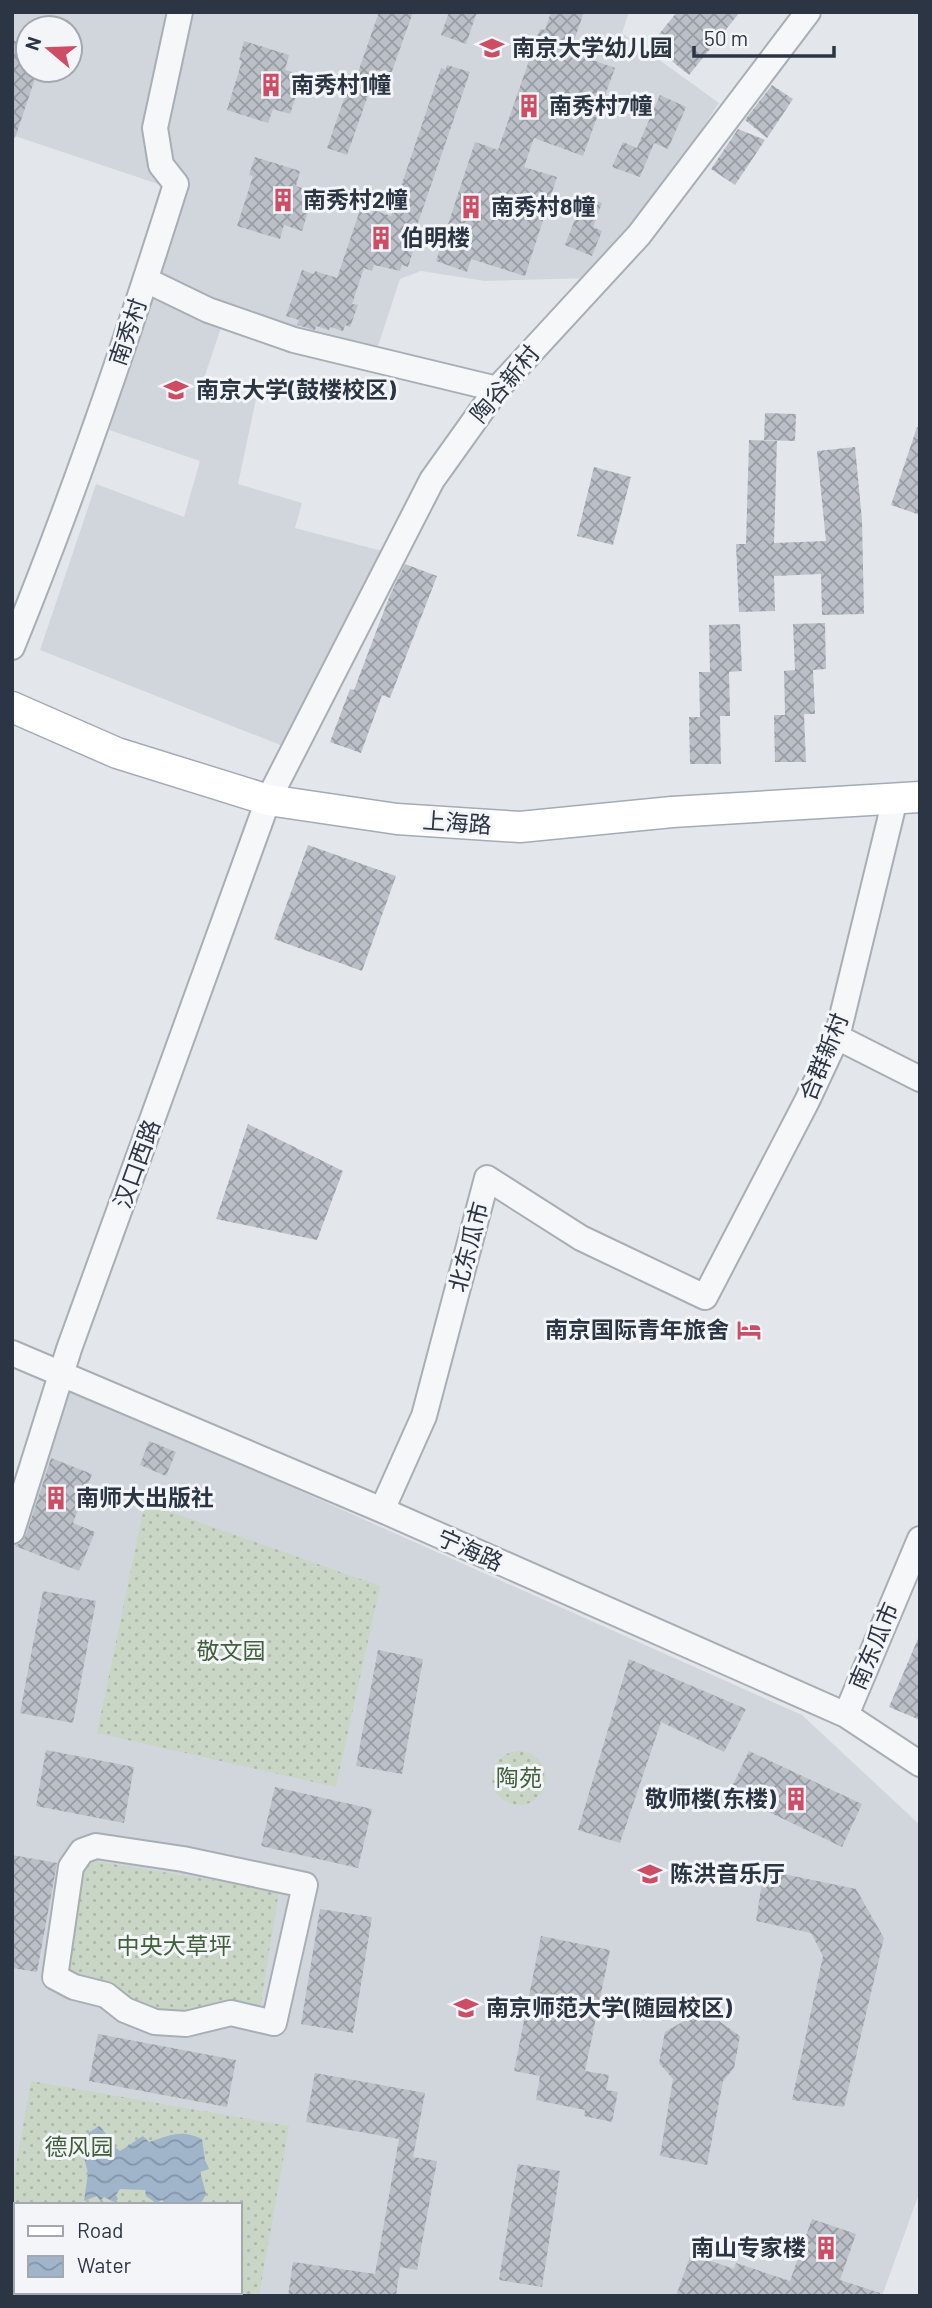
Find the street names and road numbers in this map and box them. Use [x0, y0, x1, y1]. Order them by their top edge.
street label: 南秀村 [103, 294, 152, 369]
street label: 陶谷新村 [464, 339, 545, 428]
street label: 上海路 [422, 806, 492, 838]
street label: 合群新村 [793, 1009, 853, 1105]
street label: 汉口西路 [107, 1116, 165, 1212]
street label: 北东瓜市 [443, 1199, 493, 1295]
street label: 宁海路 [433, 1522, 508, 1576]
street label: 南东瓜市 [842, 1598, 904, 1693]

